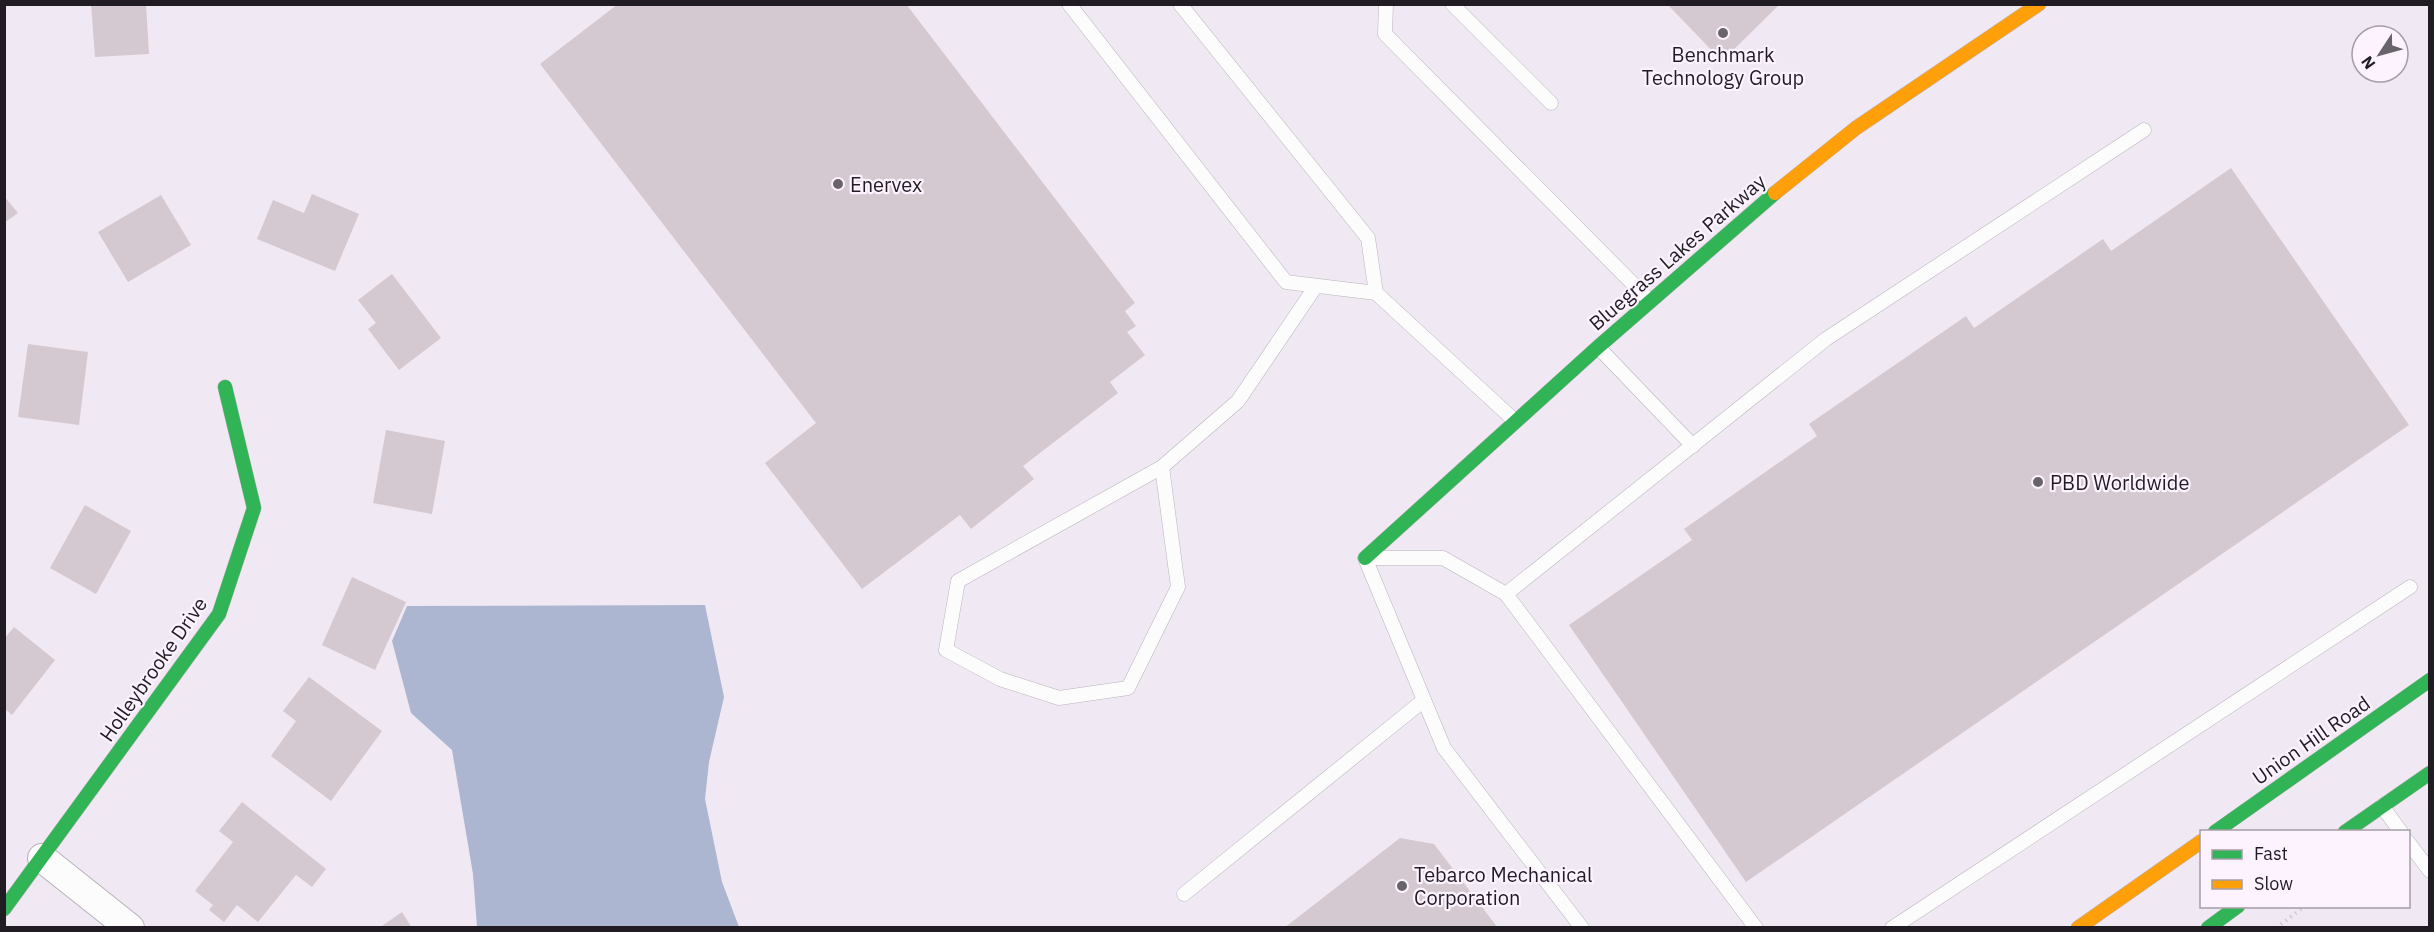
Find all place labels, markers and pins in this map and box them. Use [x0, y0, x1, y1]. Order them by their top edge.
marker: Benchmark Technology Group [1716, 26, 1730, 40]
place label: Benchmark Technology Group [1642, 41, 1804, 91]
place label: Enervex [850, 171, 922, 198]
marker: Enervex [831, 177, 845, 191]
place label: PBD Worldwide [2050, 469, 2189, 496]
marker: PBD Worldwide [2031, 475, 2045, 489]
place label: Tebarco Mechanical Corporation [1414, 861, 1592, 911]
marker: Tebarco Mechanical Corporation [1395, 879, 1409, 893]

